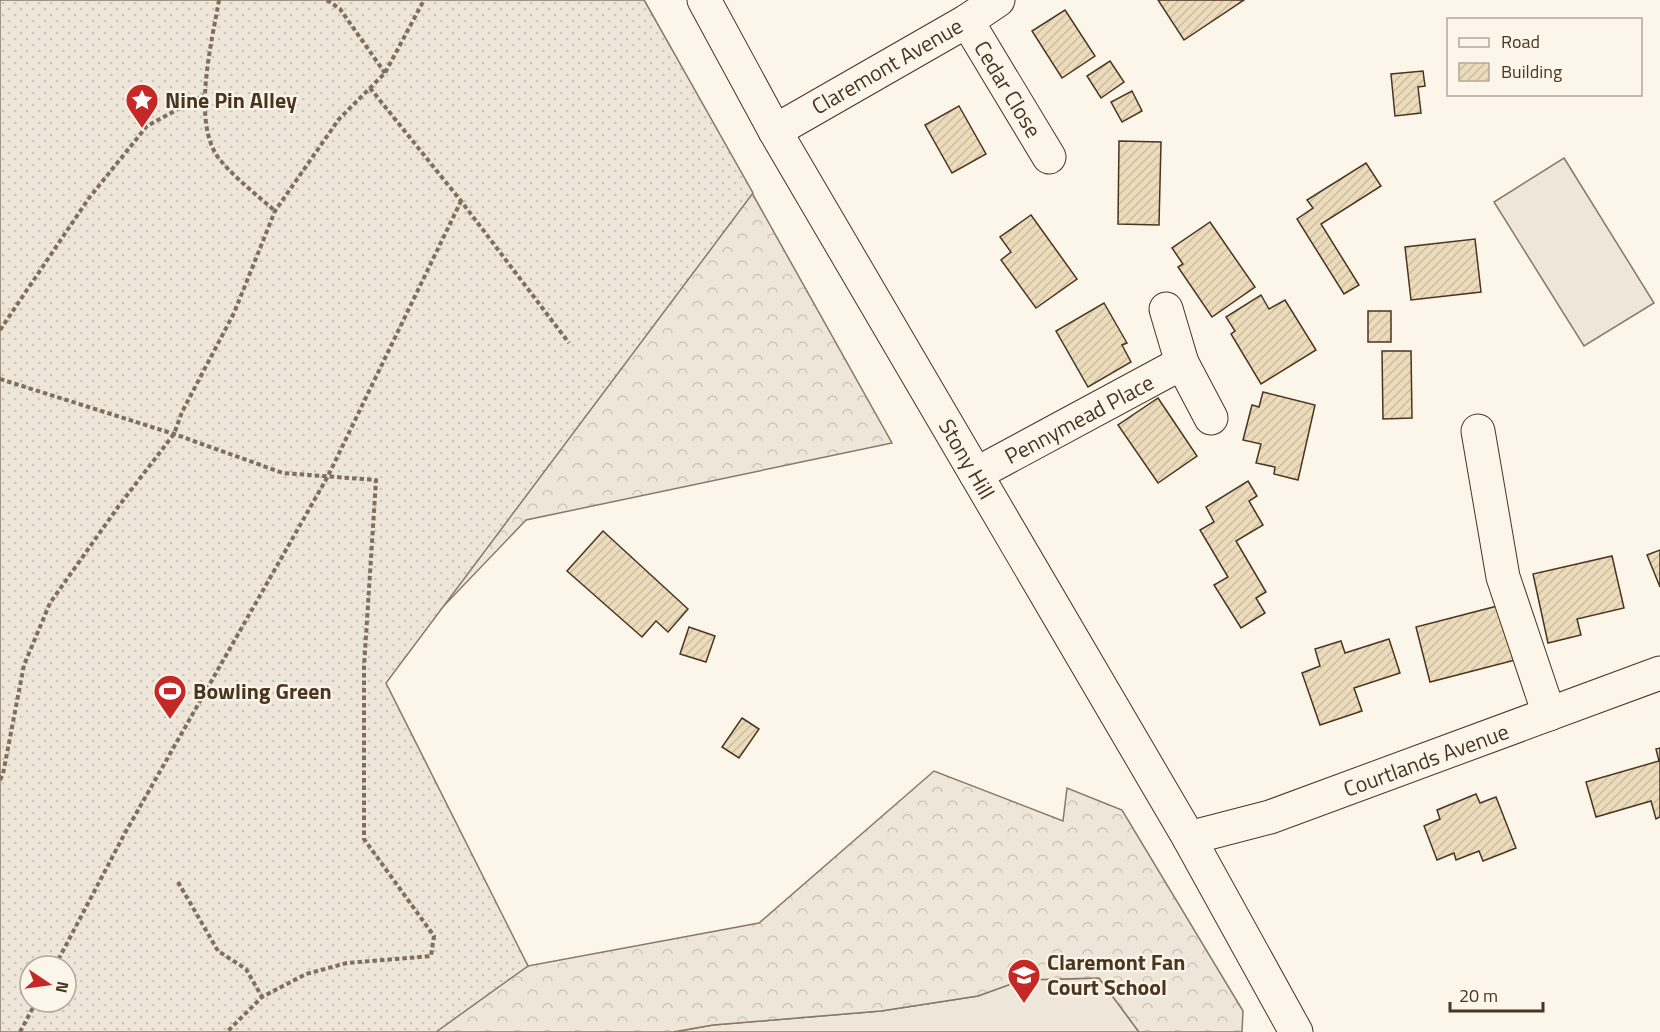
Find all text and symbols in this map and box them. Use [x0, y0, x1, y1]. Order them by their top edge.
street label: Claremont Avenue [805, 9, 969, 123]
legend [1447, 18, 1642, 96]
text: Road [1501, 28, 1540, 55]
street label: Cedar Close [966, 34, 1050, 144]
text: Building [1501, 58, 1562, 85]
place icon: Nine Pin Alley [124, 82, 160, 129]
place label: Nine Pin Alley [165, 83, 297, 117]
street label: Pennymead Place [998, 365, 1160, 473]
street label: Stony Hill [930, 412, 1004, 506]
sports icon: Bowling Green [152, 673, 188, 720]
place label: Bowling Green [193, 674, 332, 708]
street label: Courtlands Avenue [1339, 714, 1513, 806]
place label: Claremont Fan Court School [1047, 945, 1185, 1004]
north arrow [18, 954, 78, 1014]
school or university icon: Claremont Fan Court School [1006, 957, 1042, 1004]
scale bar [1450, 975, 1543, 1013]
text: N [50, 979, 76, 995]
text: 20 m [1459, 982, 1498, 1009]

